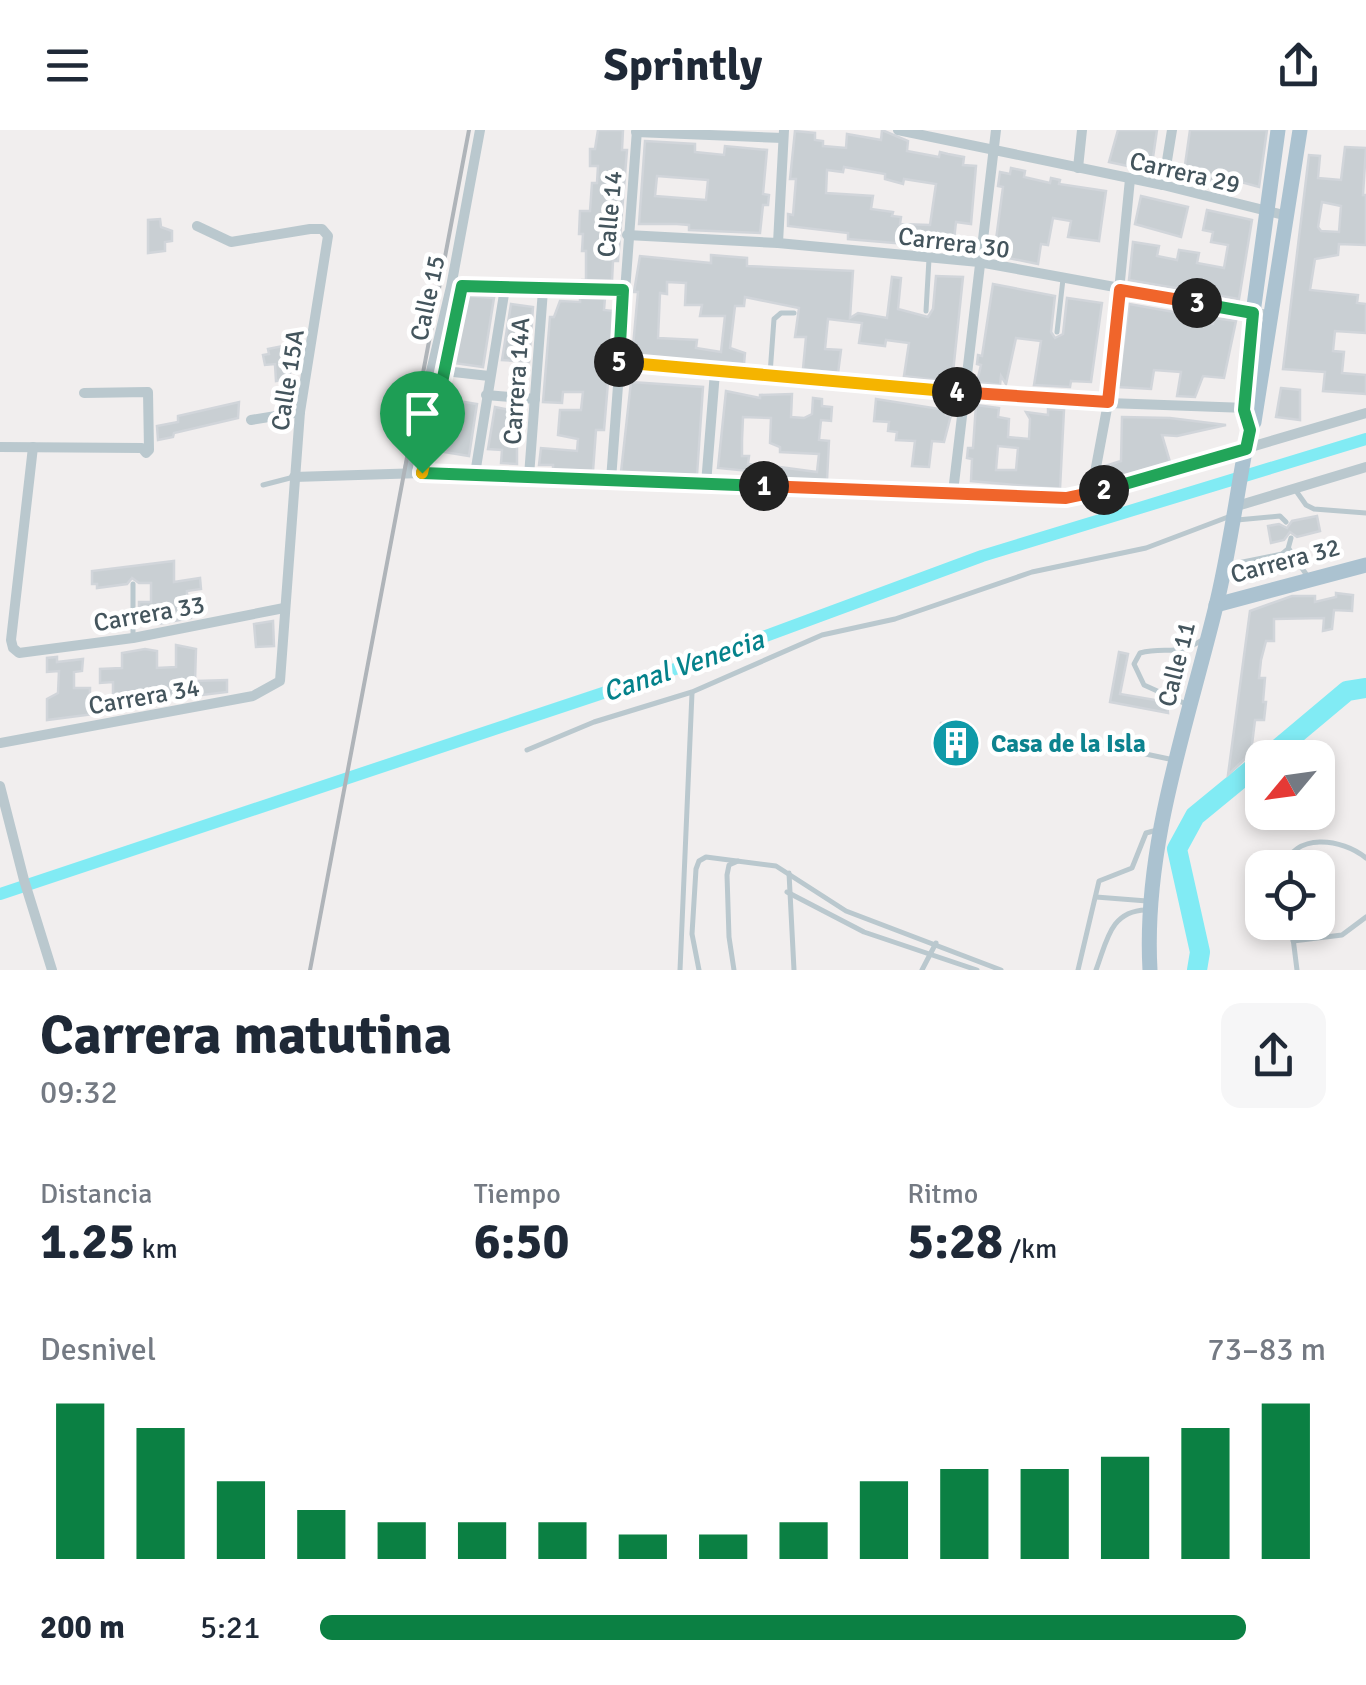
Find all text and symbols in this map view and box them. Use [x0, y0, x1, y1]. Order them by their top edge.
icon: menu [40, 38, 95, 93]
text: Sprintly [604, 38, 762, 93]
icon: share [1271, 38, 1326, 93]
street label: Carrera 29 [1127, 145, 1243, 200]
street label: Calle 14 [590, 169, 629, 259]
street label: Carrera 30 [896, 220, 1012, 265]
street label: Calle 15 [403, 252, 452, 344]
pin: 3 [1172, 278, 1222, 328]
text: 3 [1189, 286, 1205, 320]
street label: Carrera 14A [497, 316, 536, 446]
street label: Calle 15A [264, 327, 311, 433]
pin: 5 [594, 337, 644, 387]
text: 5 [611, 345, 627, 379]
pin: 4 [932, 367, 982, 417]
pin [380, 371, 465, 474]
text: 4 [949, 375, 965, 409]
icon: arrive [395, 386, 450, 441]
pin: 1 [739, 461, 789, 511]
pin: 2 [1079, 465, 1129, 515]
text: 1 [756, 469, 772, 503]
text: 2 [1096, 473, 1112, 507]
street label: Carrera 32 [1227, 531, 1343, 590]
street label: Carrera 33 [91, 588, 207, 639]
street label: Calle 11 [1151, 618, 1202, 710]
water label: Canal Venecia [598, 622, 769, 709]
street label: Carrera 34 [86, 671, 202, 722]
building icon: Casa de la Isla [930, 717, 982, 769]
place label: Casa de la Isla [991, 728, 1146, 759]
north arrow [1245, 740, 1335, 830]
map controls [1245, 740, 1335, 940]
button: locate [1245, 850, 1335, 940]
text: Carrera matutina [40, 1001, 452, 1069]
button: share [1221, 1003, 1326, 1108]
text: 09:32 [40, 1073, 118, 1112]
text: Distancia [40, 1177, 153, 1211]
text: Tiempo [474, 1177, 561, 1211]
text: Ritmo [907, 1177, 978, 1211]
text: 1.25 [40, 1211, 135, 1273]
text: 6:50 [474, 1211, 569, 1273]
text: 5:28 [907, 1211, 1003, 1273]
text: km [135, 1232, 178, 1266]
text: /km [1003, 1232, 1057, 1266]
text: Desnivel [40, 1330, 156, 1369]
text: 73–83 m [1207, 1330, 1326, 1369]
text: 200 m [40, 1608, 125, 1647]
text: 5:21 [200, 1608, 260, 1647]

